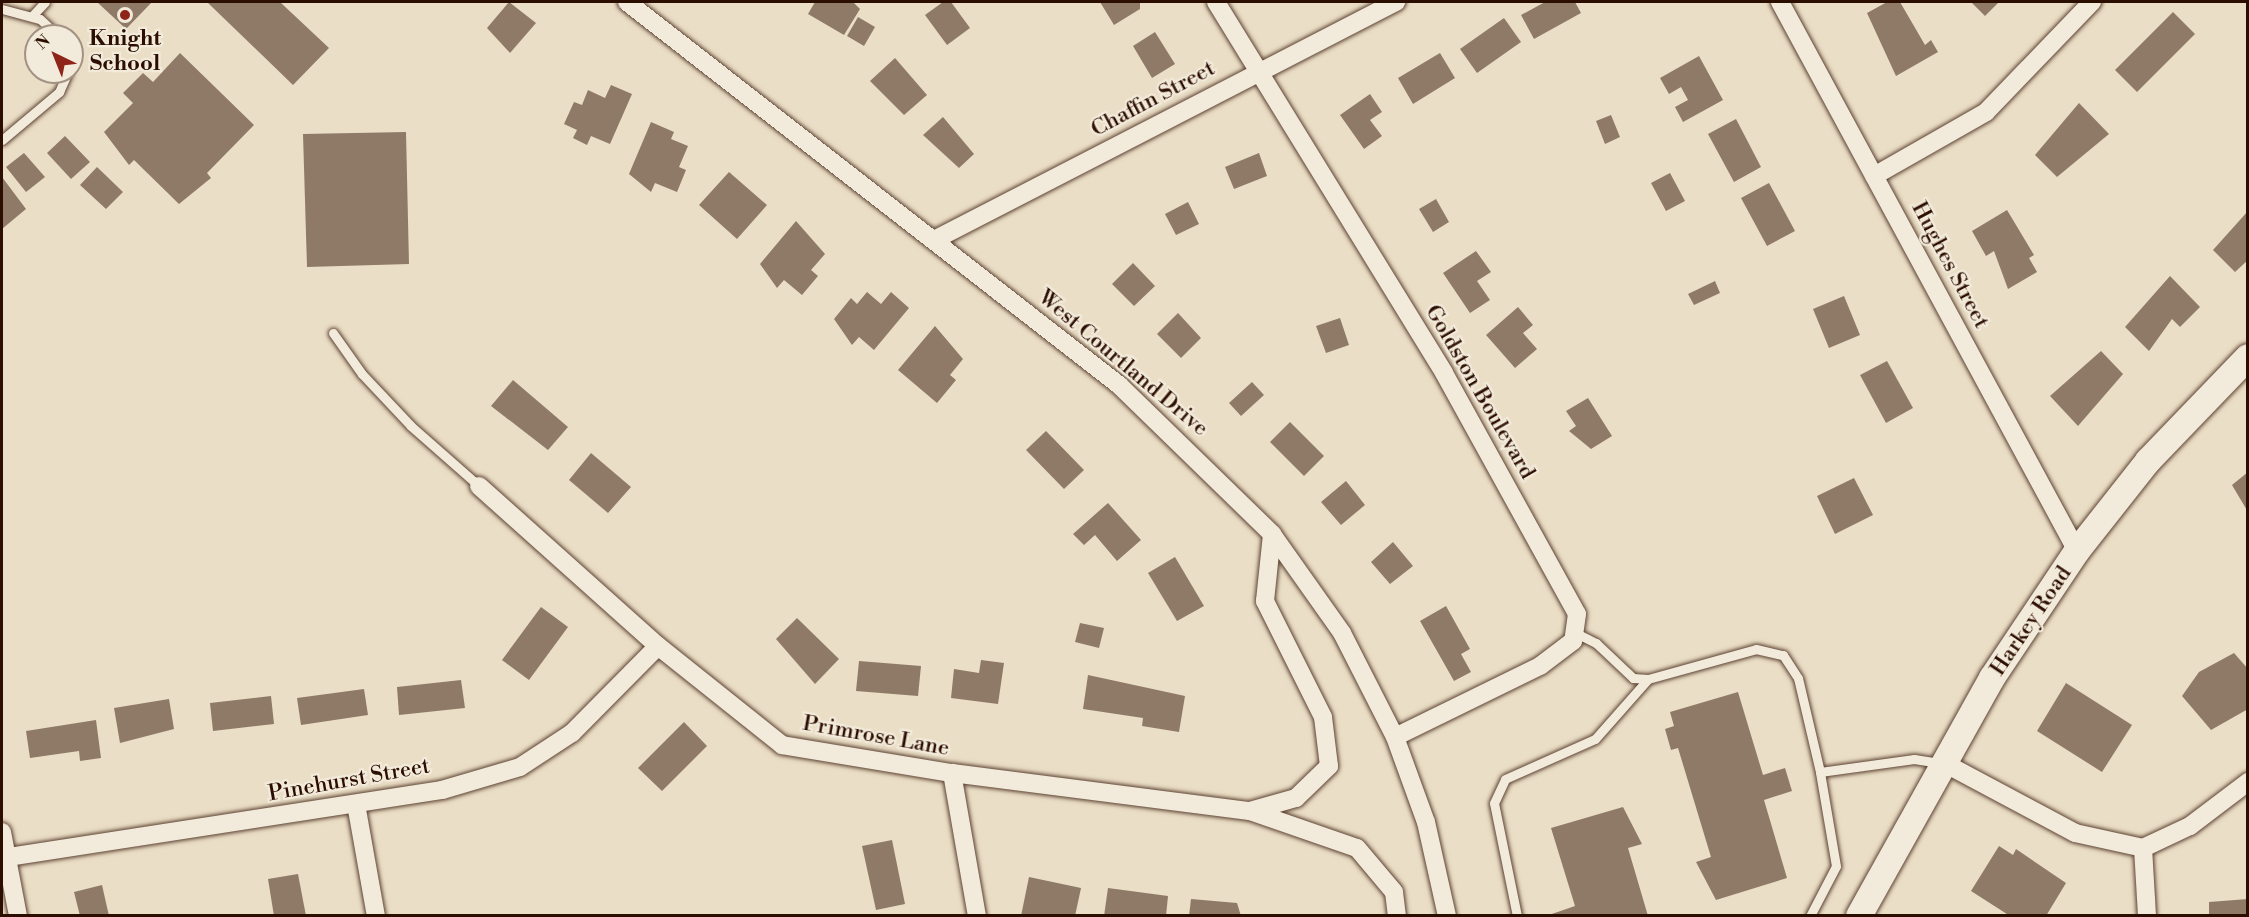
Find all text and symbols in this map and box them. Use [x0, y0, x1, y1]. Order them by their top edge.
marker: Knight School [118, 8, 132, 22]
north arrow [24, 24, 84, 84]
place label: Knight School [89, 25, 161, 76]
text: N [32, 31, 55, 54]
street label: Chaffin Street [1087, 55, 1219, 143]
street label: Hughes Street [1906, 197, 1994, 333]
street label: West Courtland Drive [1033, 284, 1213, 442]
street label: Goldston Boulevard [1419, 300, 1541, 484]
street label: Harkey Road [1985, 561, 2077, 681]
street label: Primrose Lane [801, 710, 951, 762]
street label: Pinehurst Street [266, 753, 432, 807]

